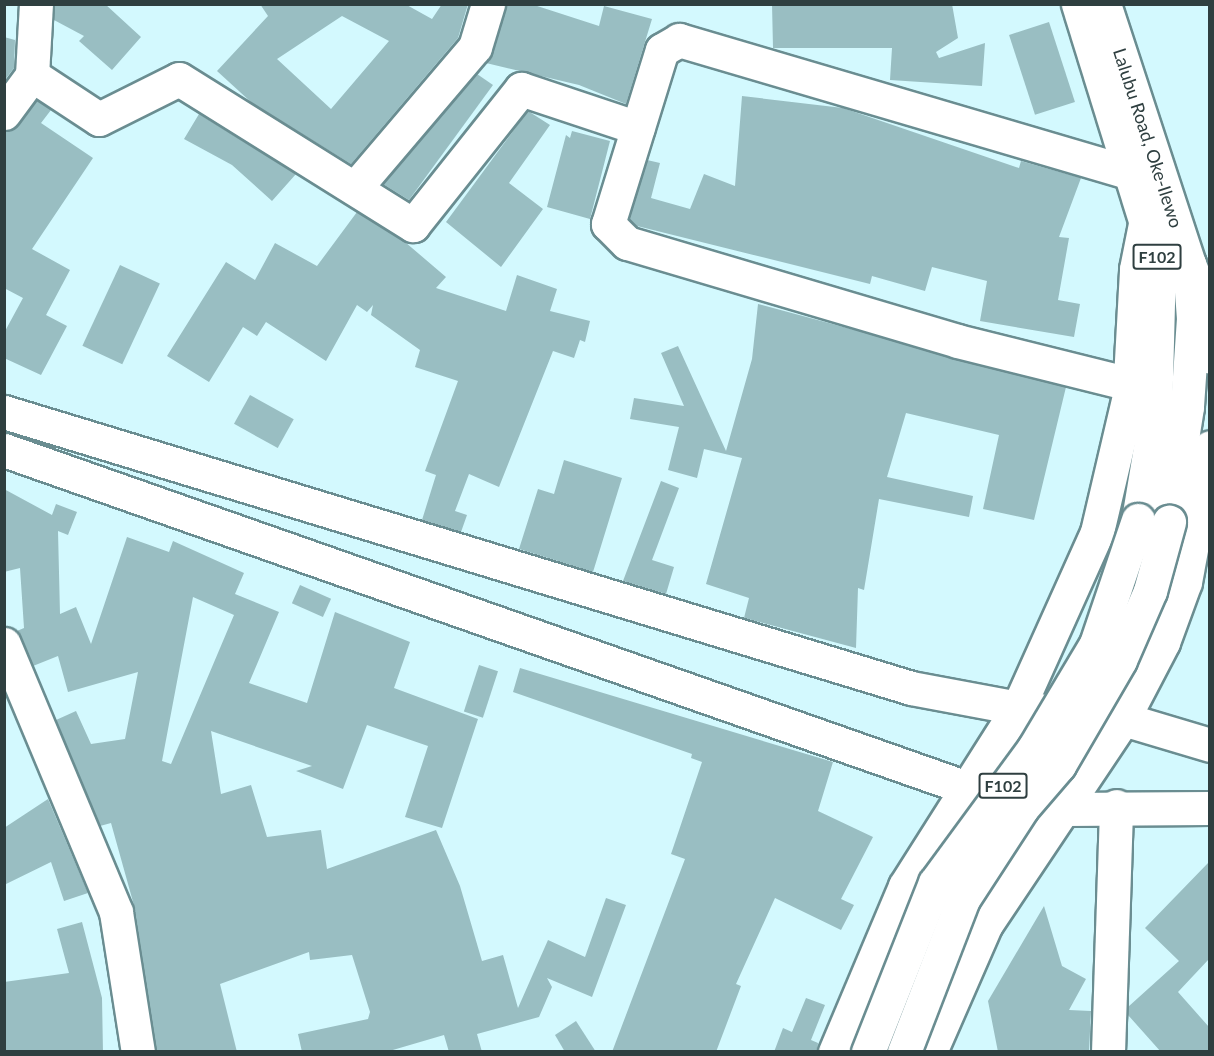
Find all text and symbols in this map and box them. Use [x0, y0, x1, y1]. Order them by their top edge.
street label: Lalubu Road, Oke-Ilewo [1109, 45, 1187, 231]
road number: F102 [1132, 244, 1182, 270]
road number: F102 [978, 773, 1028, 799]

